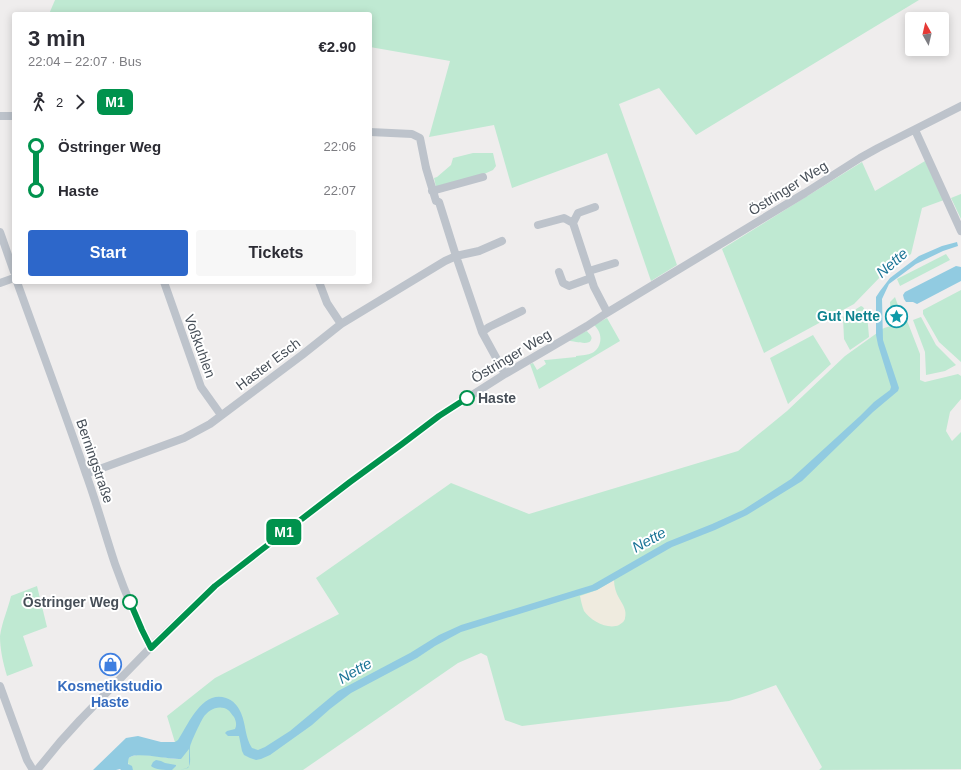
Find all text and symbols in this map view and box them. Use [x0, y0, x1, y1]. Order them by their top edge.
north arrow [905, 12, 949, 56]
map controls [905, 12, 949, 56]
text: 3 min [28, 26, 85, 51]
text: €2.90 [318, 38, 356, 55]
text: 22:04 – 22:07 · Bus [28, 54, 141, 69]
icon: walk [28, 91, 50, 113]
icon: forward [69, 91, 91, 113]
text: M1 [105, 94, 125, 110]
text: 2 [56, 95, 63, 110]
text: Östringer Weg [58, 138, 161, 155]
text: 22:06 [323, 139, 356, 154]
street label: Östringer Weg [745, 157, 830, 219]
text: Haste [58, 182, 99, 199]
text: 22:07 [323, 183, 356, 198]
button: Start [28, 230, 188, 276]
button: Tickets [196, 230, 356, 276]
water label: Nette [873, 244, 911, 281]
place icon: Gut Nette [883, 303, 909, 329]
place label: Gut Nette [817, 308, 880, 324]
street label: Voßkuhlen [181, 312, 219, 380]
street label: Östringer Weg [468, 325, 554, 386]
street label: Haster Esch [233, 335, 303, 393]
marker: Haste [459, 390, 475, 406]
place label: Haste [478, 390, 516, 406]
street label: Berningstraße [73, 417, 117, 505]
line badge: M1 [266, 519, 302, 545]
water label: Nette [629, 523, 669, 556]
text: M1 [274, 524, 294, 540]
place label: Östringer Weg [23, 594, 119, 610]
marker: Östringer Weg [122, 594, 138, 610]
shop icon: Kosmetikstudio Haste [97, 651, 123, 677]
water label: Nette [335, 654, 375, 687]
place label: Kosmetikstudio Haste [57, 678, 163, 710]

